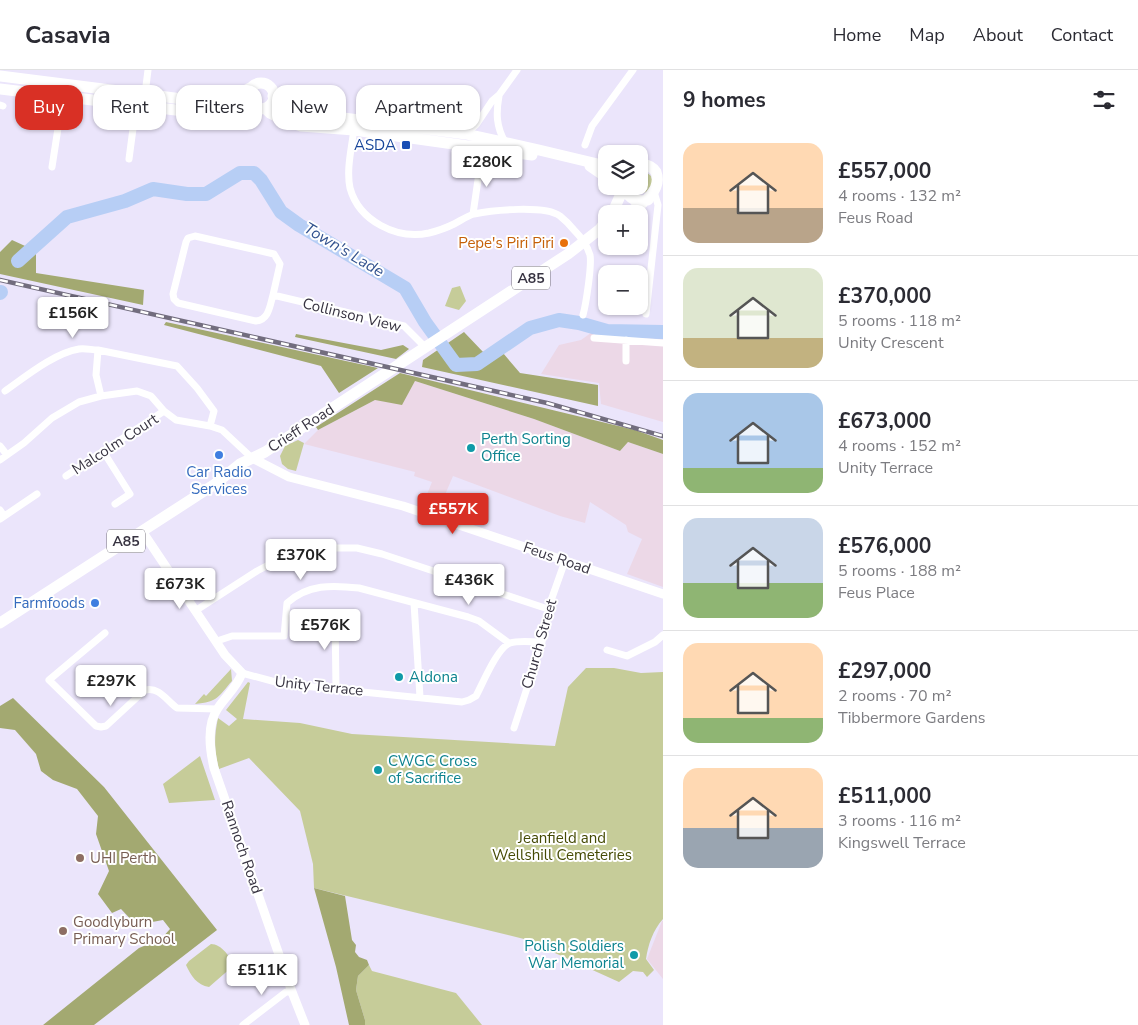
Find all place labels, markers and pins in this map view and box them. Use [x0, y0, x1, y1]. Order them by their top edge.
place label: ASDA [354, 135, 396, 155]
marker: ASDA [400, 139, 412, 151]
pin: £280K [452, 146, 522, 188]
place label: Pepe's Piri Piri [458, 233, 554, 253]
marker: Pepe's Piri Piri [558, 237, 570, 249]
pin: £156K [38, 296, 108, 339]
place label: Perth Sorting Office [481, 429, 571, 466]
marker: Perth Sorting Office [465, 442, 477, 454]
marker: Car Radio Services [213, 449, 225, 461]
place label: Car Radio Services [186, 462, 252, 499]
pin: £557K [418, 492, 488, 535]
pin: £370K [266, 538, 336, 581]
pin: £436K [434, 564, 504, 606]
pin: £673K [145, 568, 215, 610]
place label: Farmfoods [13, 593, 85, 613]
marker: Farmfoods [89, 597, 101, 609]
pin: £576K [290, 608, 360, 651]
pin: £297K [76, 664, 146, 707]
place label: Aldona [409, 667, 458, 687]
marker: Aldona [393, 671, 405, 683]
place label: CWGC Cross of Sacrifice [388, 751, 477, 788]
marker: CWGC Cross of Sacrifice [372, 764, 384, 776]
place label: UHI Perth [90, 848, 157, 868]
marker: UHI Perth [74, 852, 86, 864]
place label: Goodlyburn Primary School [73, 912, 176, 949]
marker: Goodlyburn Primary School [57, 925, 69, 937]
place label: Polish Soldiers War Memorial [524, 936, 625, 973]
marker: Polish Soldiers War Memorial [628, 949, 640, 961]
pin: £511K [227, 954, 297, 996]

